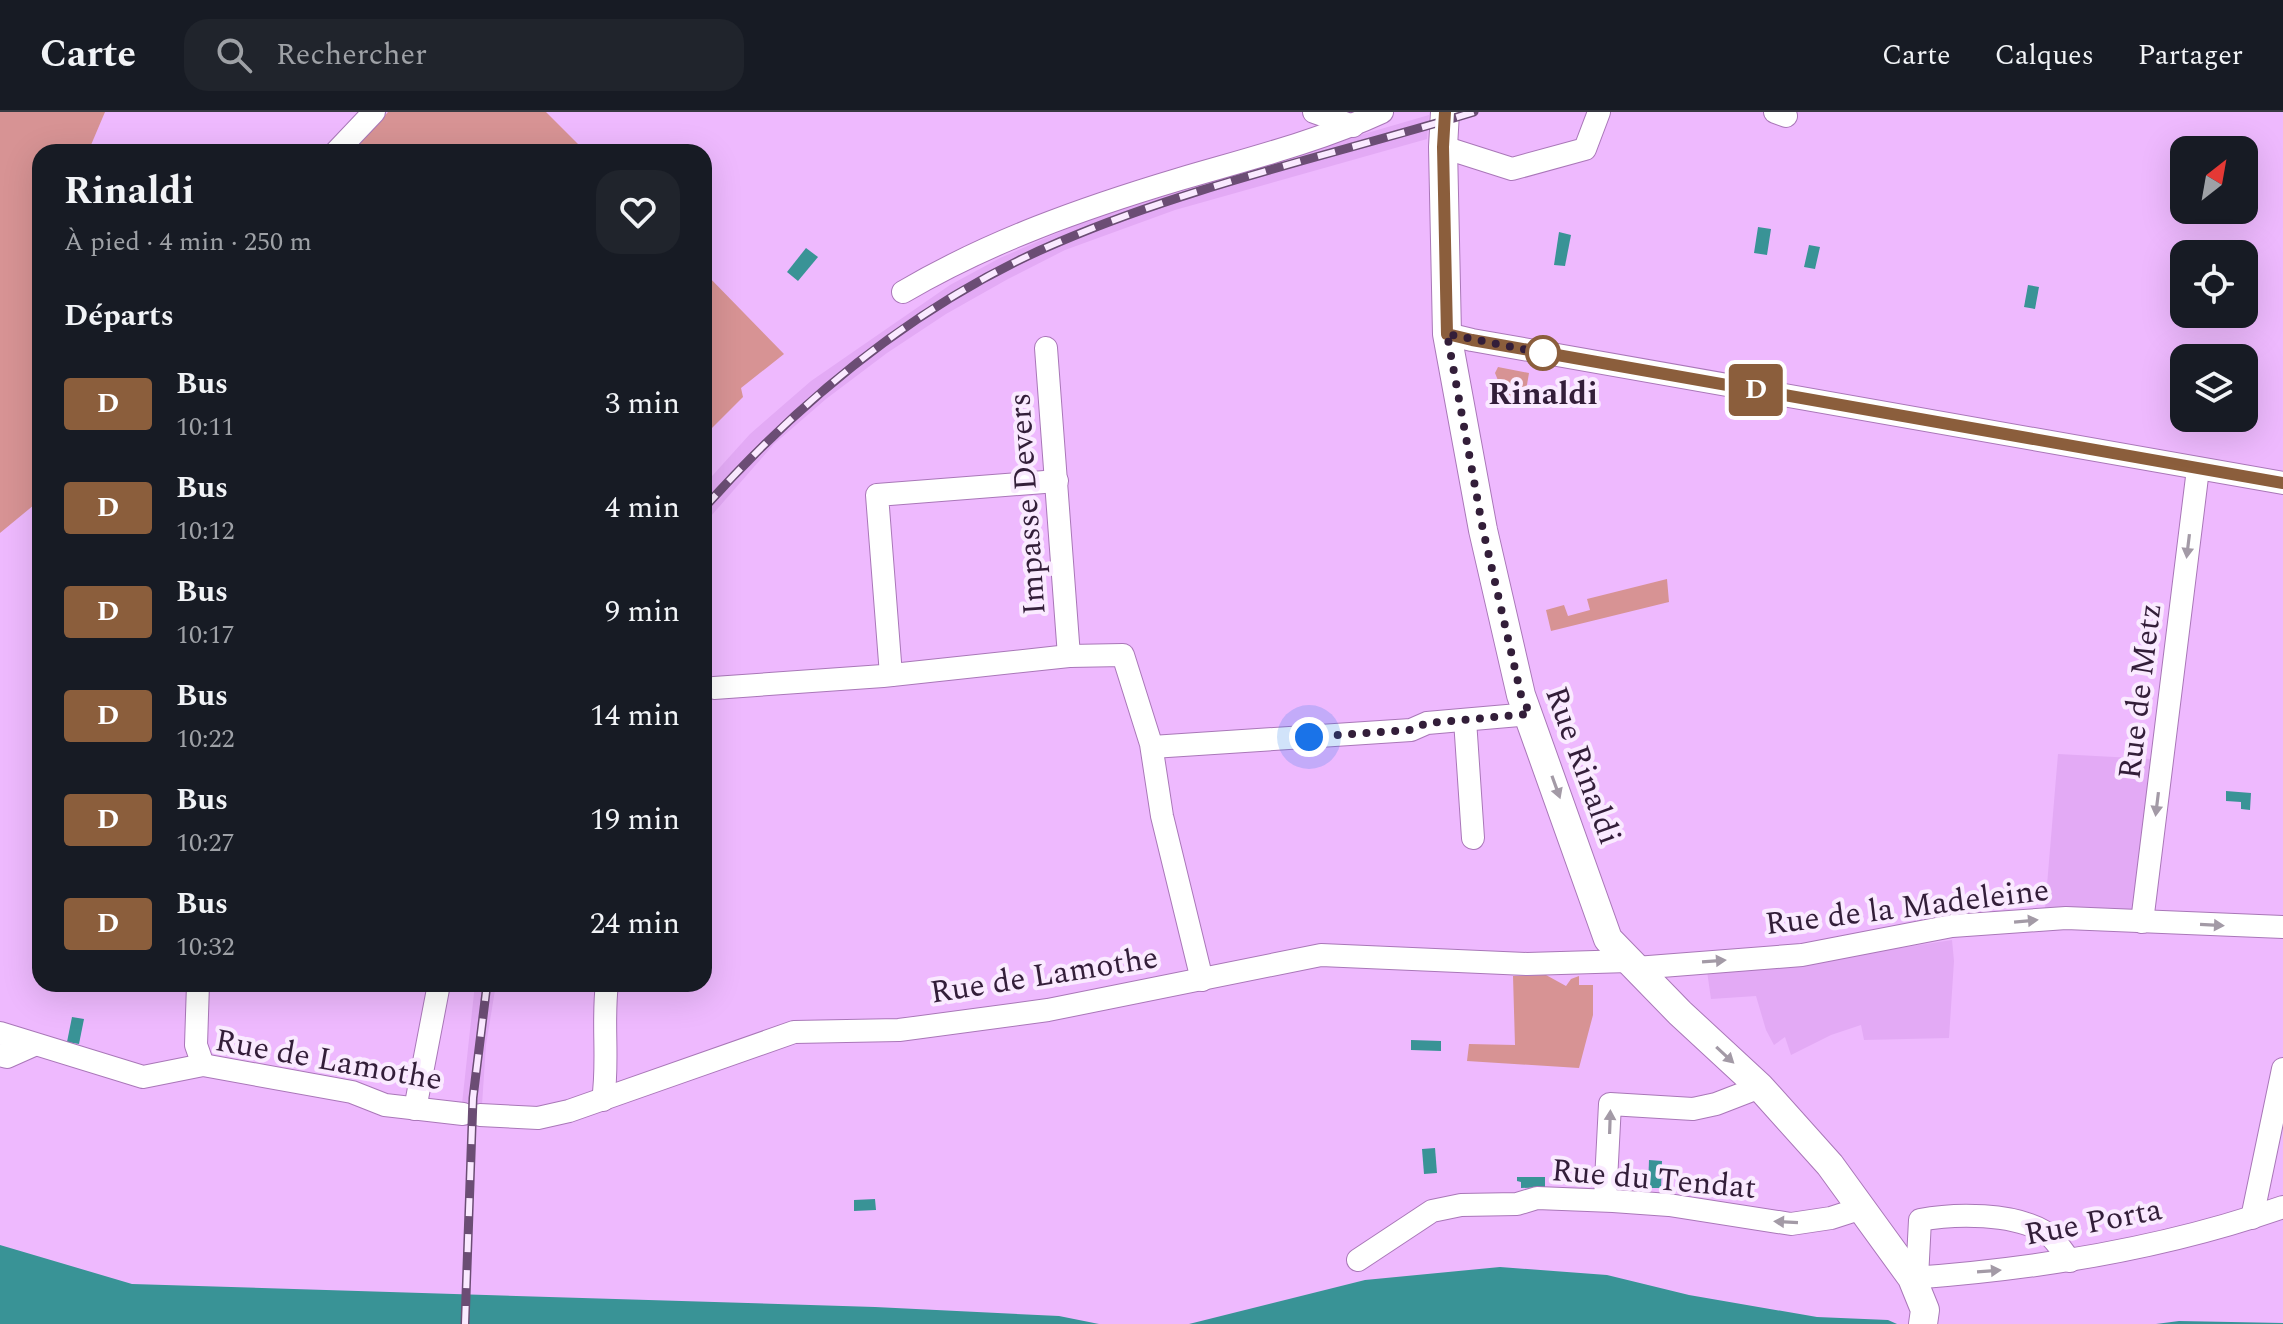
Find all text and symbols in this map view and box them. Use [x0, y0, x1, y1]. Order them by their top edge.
search box [184, 19, 744, 91]
text: Carte [40, 26, 136, 84]
text: Rechercher [276, 32, 427, 78]
icon: search [212, 33, 256, 77]
text: Carte [1882, 34, 1951, 77]
text: Calques [1995, 34, 2094, 77]
text: Partager [2138, 34, 2243, 77]
north arrow [2170, 136, 2258, 224]
map controls [2170, 136, 2258, 432]
text: Rinaldi [64, 163, 194, 221]
button: heart [596, 170, 680, 254]
text: À pied · 4 min · 250 m [64, 222, 312, 262]
button: locate [2170, 240, 2258, 328]
text: Départs [64, 293, 174, 339]
marker: Rinaldi [1526, 336, 1560, 370]
button: layers [2170, 344, 2258, 432]
text: Bus [176, 361, 228, 407]
line badge: D [1730, 364, 1782, 416]
text: D [1745, 368, 1767, 411]
place label: Rinaldi [1488, 370, 1598, 419]
text: 3 min [605, 381, 680, 427]
text: D [97, 382, 119, 425]
street label: Impasse Devers [995, 391, 1060, 617]
text: 10:11 [176, 407, 235, 447]
text: Bus [176, 465, 228, 511]
text: 4 min [605, 485, 680, 531]
text: D [97, 486, 119, 529]
text: 10:12 [176, 511, 235, 551]
one-way arrow [2181, 534, 2194, 559]
text: Bus [176, 569, 228, 615]
text: 9 min [605, 589, 680, 635]
text: D [97, 590, 119, 633]
street label: Rue de Metz [2105, 600, 2176, 782]
text: 10:17 [176, 615, 235, 655]
text: Bus [176, 673, 228, 719]
street label: Rue Rinaldi [1531, 680, 1634, 851]
text: 14 min [590, 693, 680, 739]
text: D [97, 694, 119, 737]
your location [1289, 717, 1329, 757]
text: 10:22 [176, 719, 235, 759]
one-way arrow [1550, 775, 1562, 799]
text: Bus [176, 777, 228, 823]
one-way arrow [2151, 792, 2164, 817]
text: 19 min [590, 797, 680, 843]
text: D [97, 798, 119, 841]
text: 10:27 [176, 823, 235, 863]
street label: Rue de la Madeleine [1762, 866, 2052, 949]
text: Bus [176, 881, 228, 927]
text: 24 min [590, 901, 680, 947]
text: D [97, 902, 119, 945]
one-way arrow [2014, 914, 2039, 927]
one-way arrow [2200, 919, 2225, 932]
text: 10:32 [176, 927, 235, 967]
street label: Rue de Lamothe [927, 933, 1162, 1018]
one-way arrow [1702, 954, 1727, 967]
street label: Rue de Lamothe [211, 1016, 446, 1105]
one-way arrow [1715, 1045, 1734, 1063]
one-way arrow [1603, 1109, 1616, 1134]
street label: Rue du Tendat [1549, 1146, 1758, 1213]
street label: Rue Porta [2020, 1185, 2167, 1260]
one-way arrow [1773, 1215, 1798, 1228]
one-way arrow [1977, 1264, 2002, 1277]

